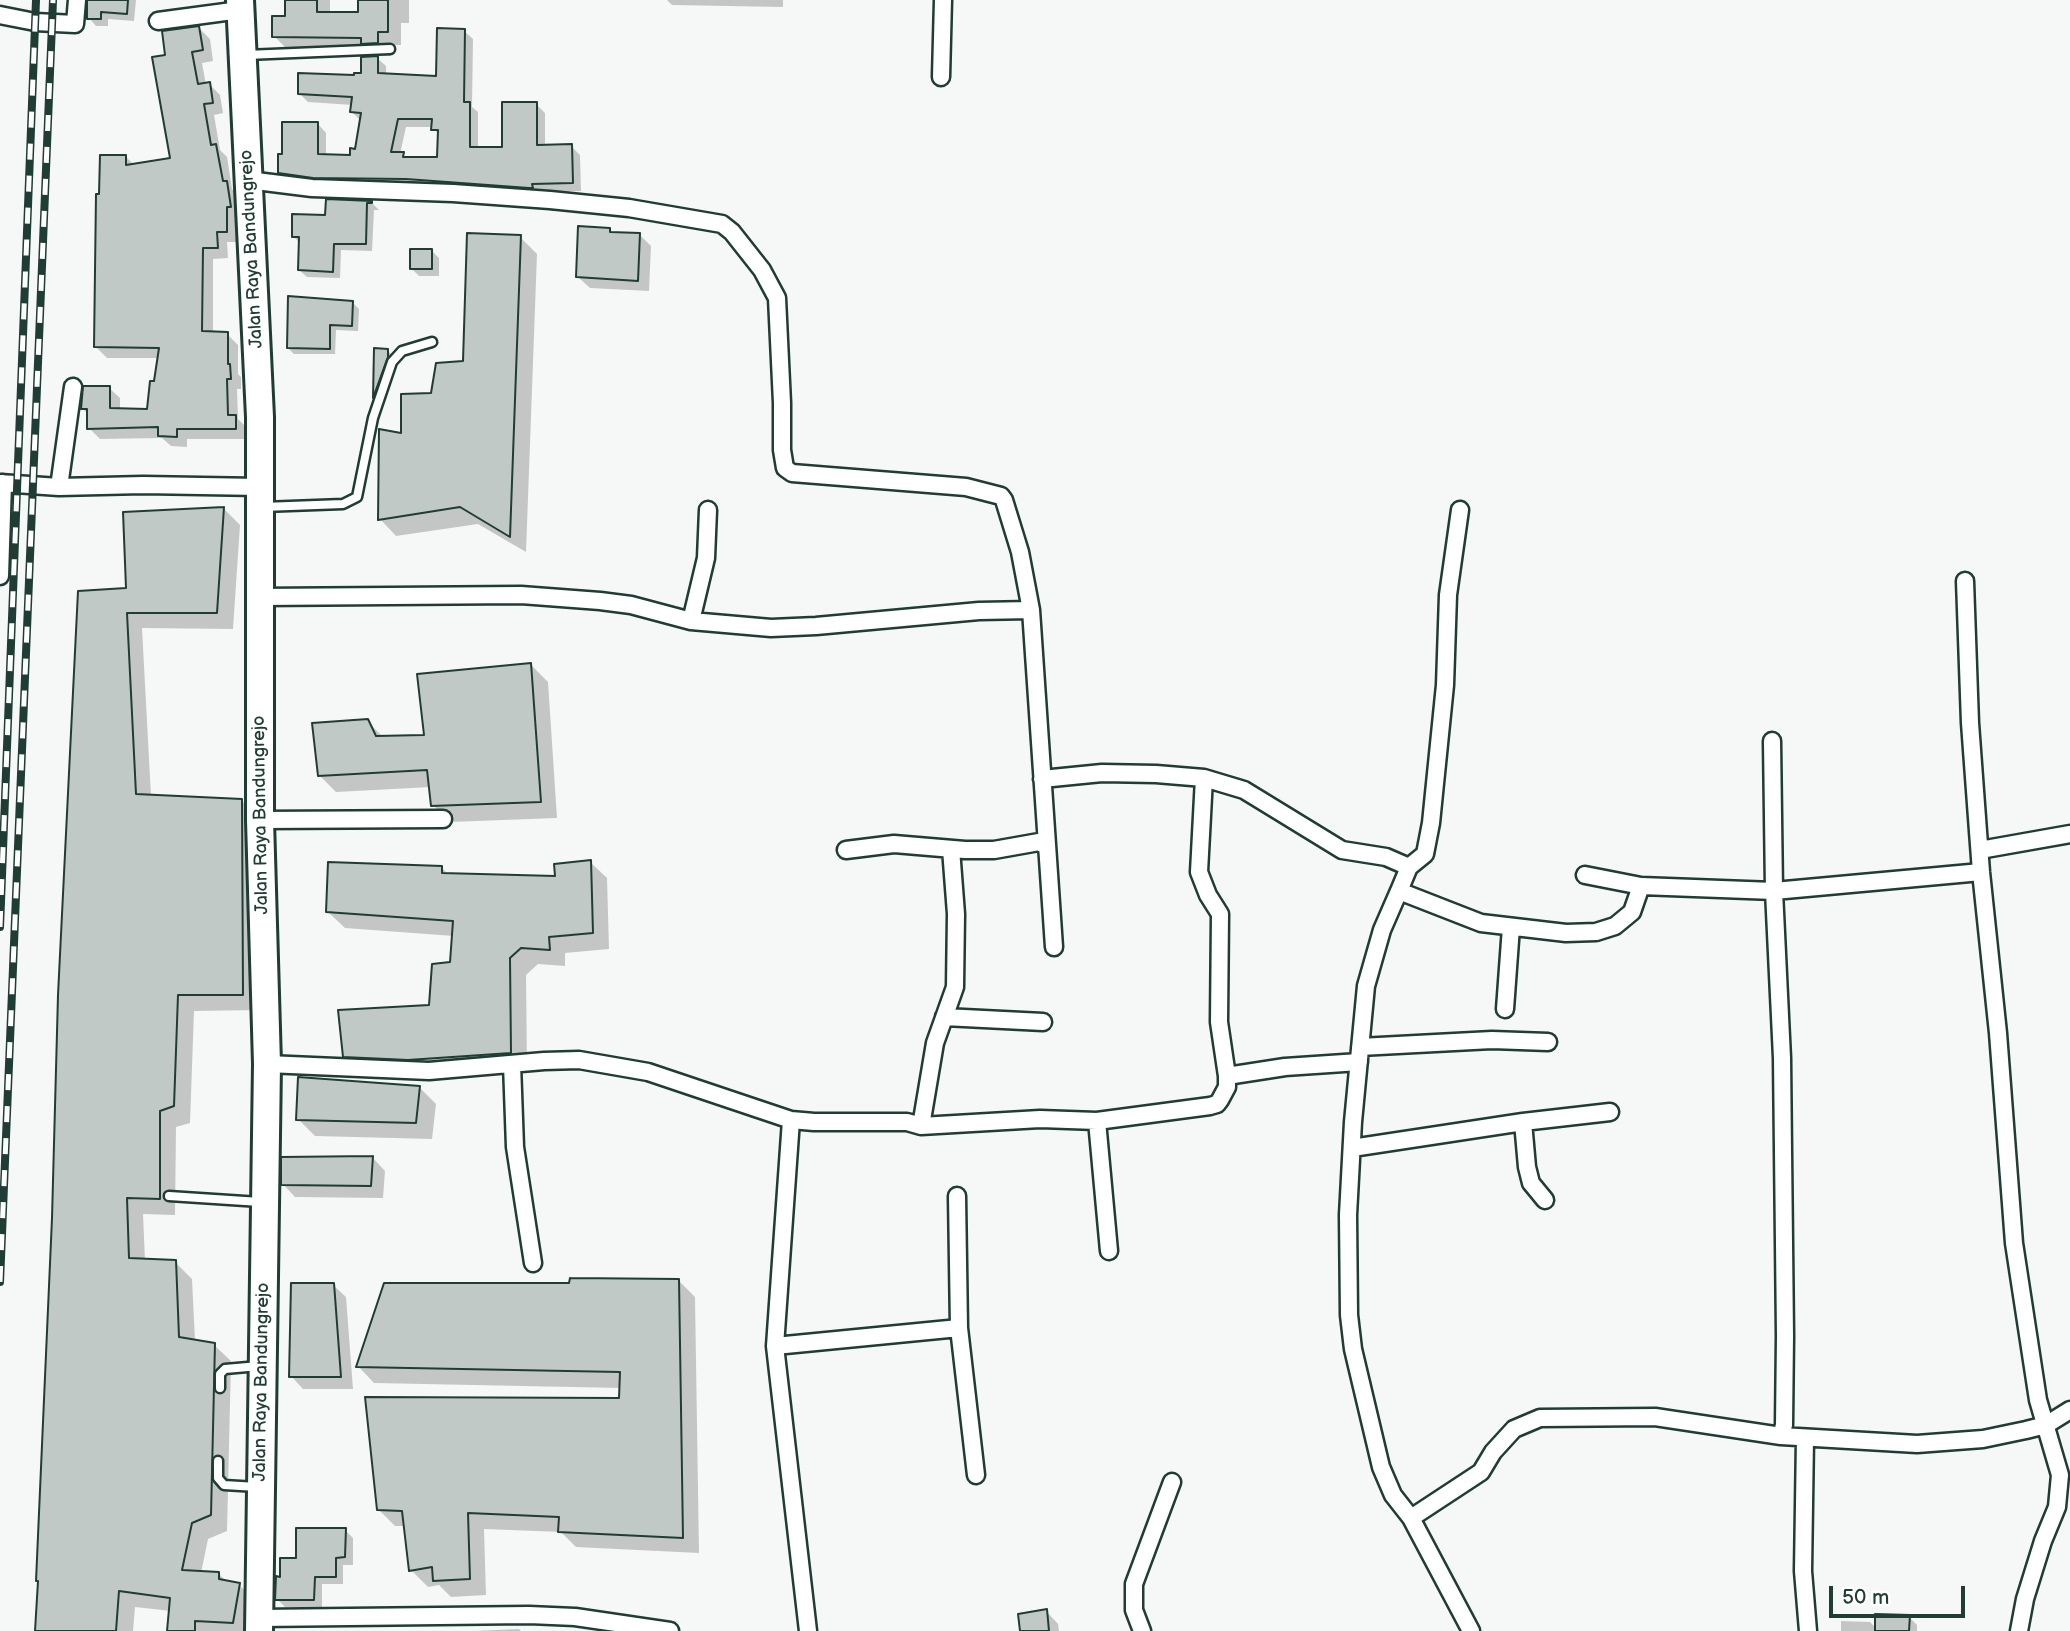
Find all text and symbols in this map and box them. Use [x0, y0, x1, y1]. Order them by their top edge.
street label: Jalan Raya Bandungrejo [236, 149, 268, 349]
street label: Jalan Raya Bandungrejo [248, 715, 274, 915]
street label: Jalan Raya Bandungrejo [249, 1282, 275, 1482]
scale bar [1832, 1572, 1968, 1616]
text: 50 m [1842, 1585, 1889, 1610]

